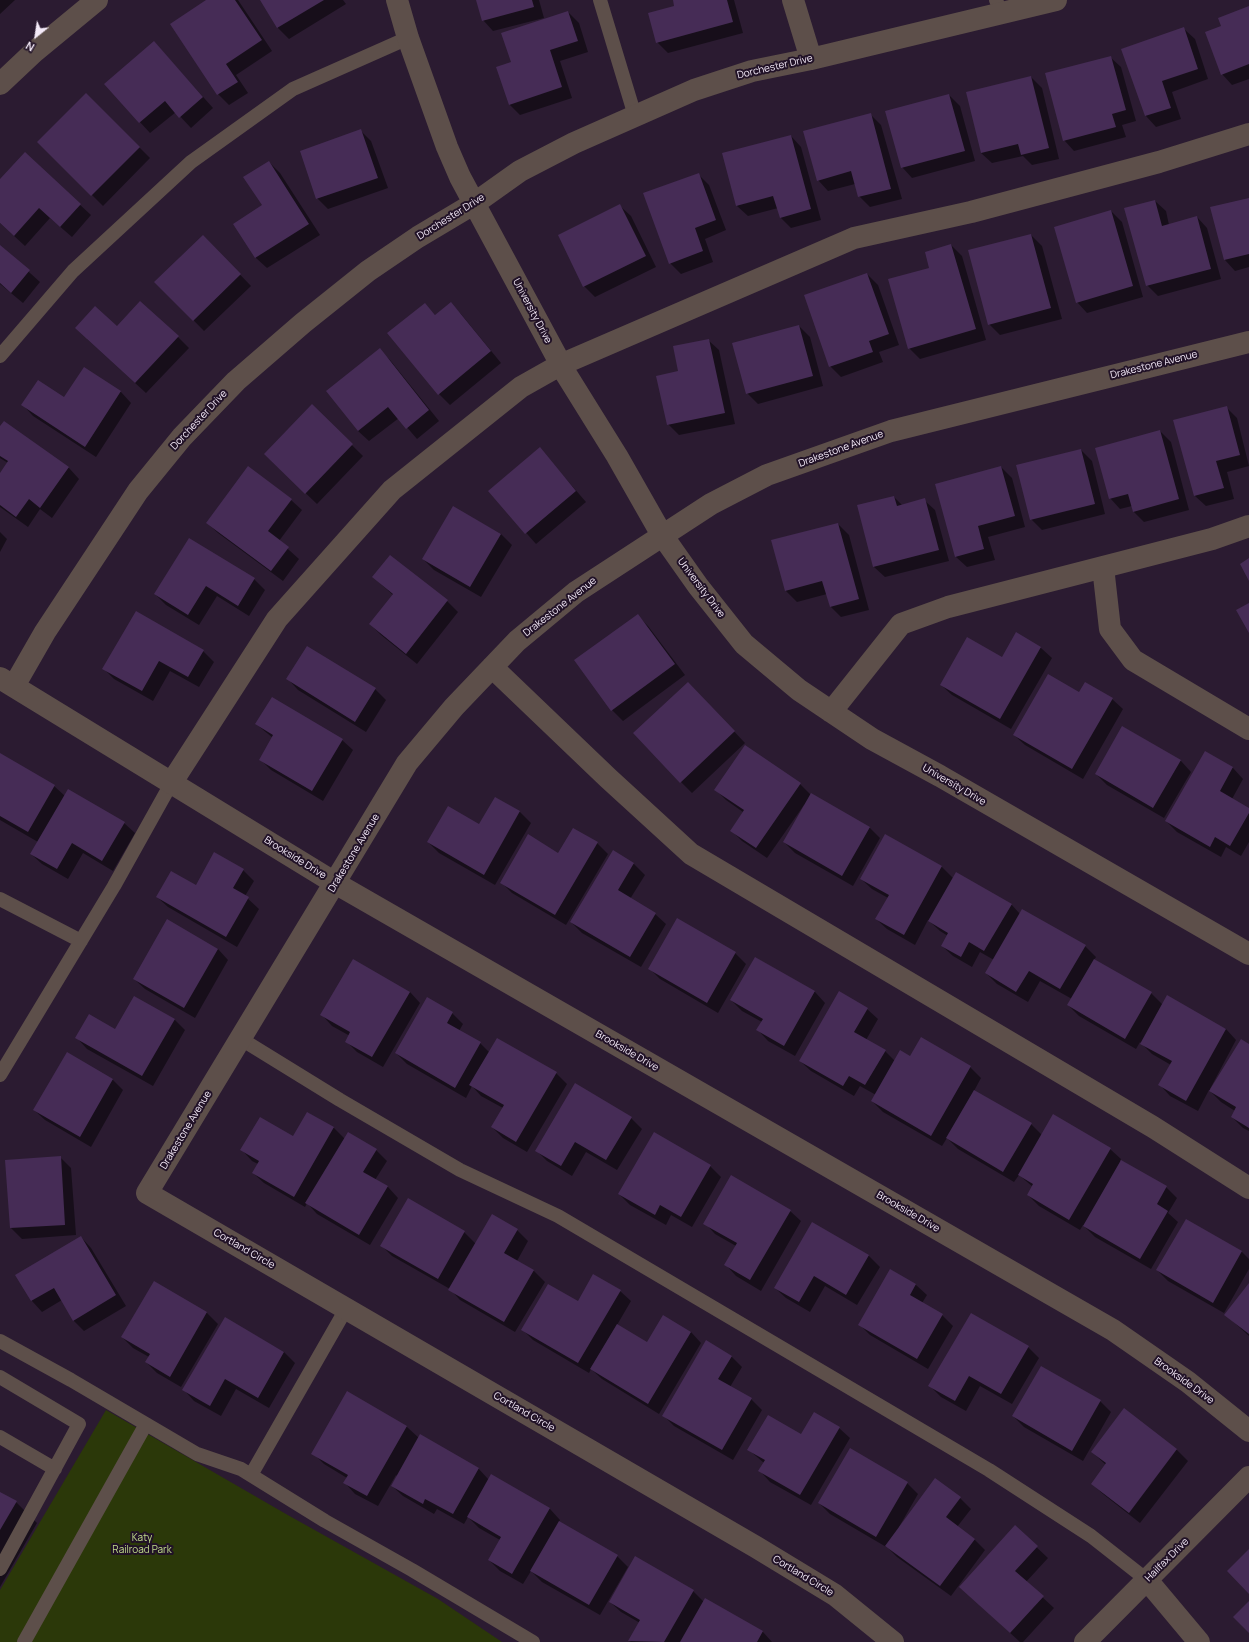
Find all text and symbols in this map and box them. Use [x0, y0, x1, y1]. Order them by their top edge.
north arrow [16, 16, 56, 56]
text: N [23, 38, 37, 55]
street label: Dorchester Drive [736, 52, 814, 82]
street label: Dorchester Drive [415, 191, 487, 243]
street label: University Drive [510, 277, 554, 345]
street label: Drakestone Avenue [1109, 348, 1199, 382]
street label: Dorchester Drive [168, 388, 230, 452]
street label: Drakestone Avenue [797, 428, 885, 470]
street label: University Drive [675, 556, 727, 620]
street label: Drakestone Avenue [521, 575, 599, 639]
street label: University Drive [920, 762, 988, 808]
street label: Drakestone Avenue [326, 812, 382, 894]
street label: Brookside Drive [262, 834, 328, 882]
street label: Brookside Drive [593, 1028, 661, 1074]
street label: Drakestone Avenue [158, 1089, 214, 1171]
street label: Brookside Drive [874, 1189, 942, 1235]
street label: Cortland Circle [211, 1227, 277, 1271]
street label: Brookside Drive [1152, 1355, 1216, 1407]
street label: Cortland Circle [491, 1390, 557, 1434]
park label: Katy Railroad Park [112, 1532, 172, 1556]
street label: Hailfax Drive [1143, 1536, 1191, 1584]
street label: Cortland Circle [770, 1553, 836, 1599]

